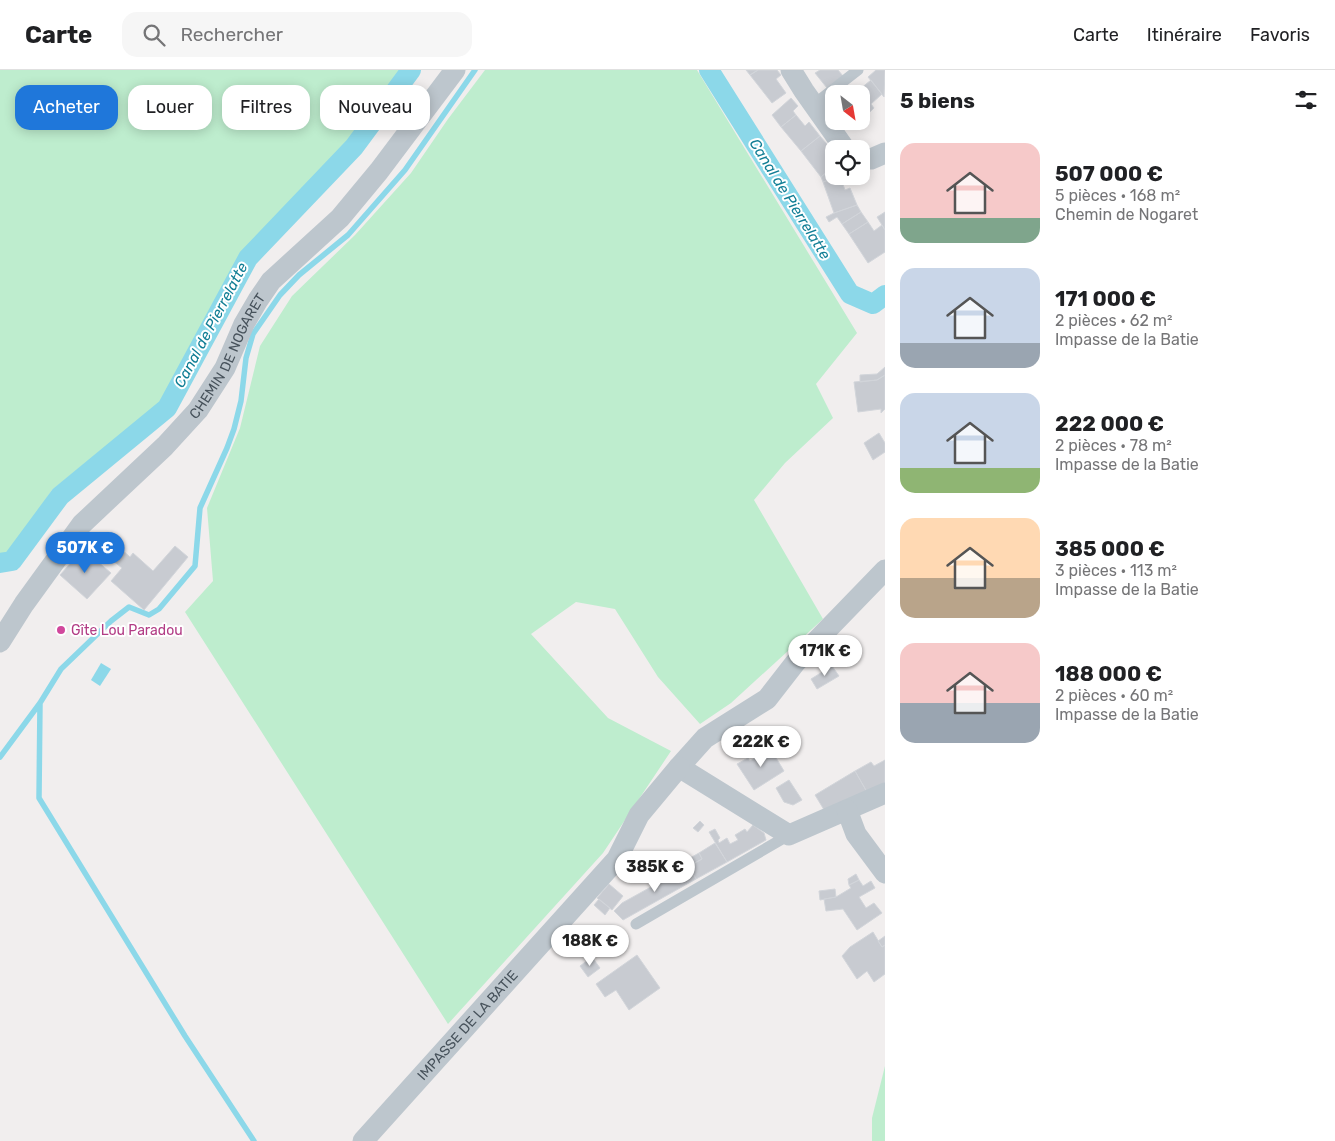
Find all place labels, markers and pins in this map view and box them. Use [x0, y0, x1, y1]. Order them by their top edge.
pin: 507K € [44, 532, 126, 574]
place label: Gîte Lou Paradou [71, 622, 183, 639]
marker: Gîte Lou Paradou [55, 624, 67, 636]
pin: 171K € [784, 634, 866, 677]
pin: 222K € [720, 726, 802, 768]
pin: 385K € [614, 850, 696, 893]
pin: 188K € [549, 924, 631, 967]

